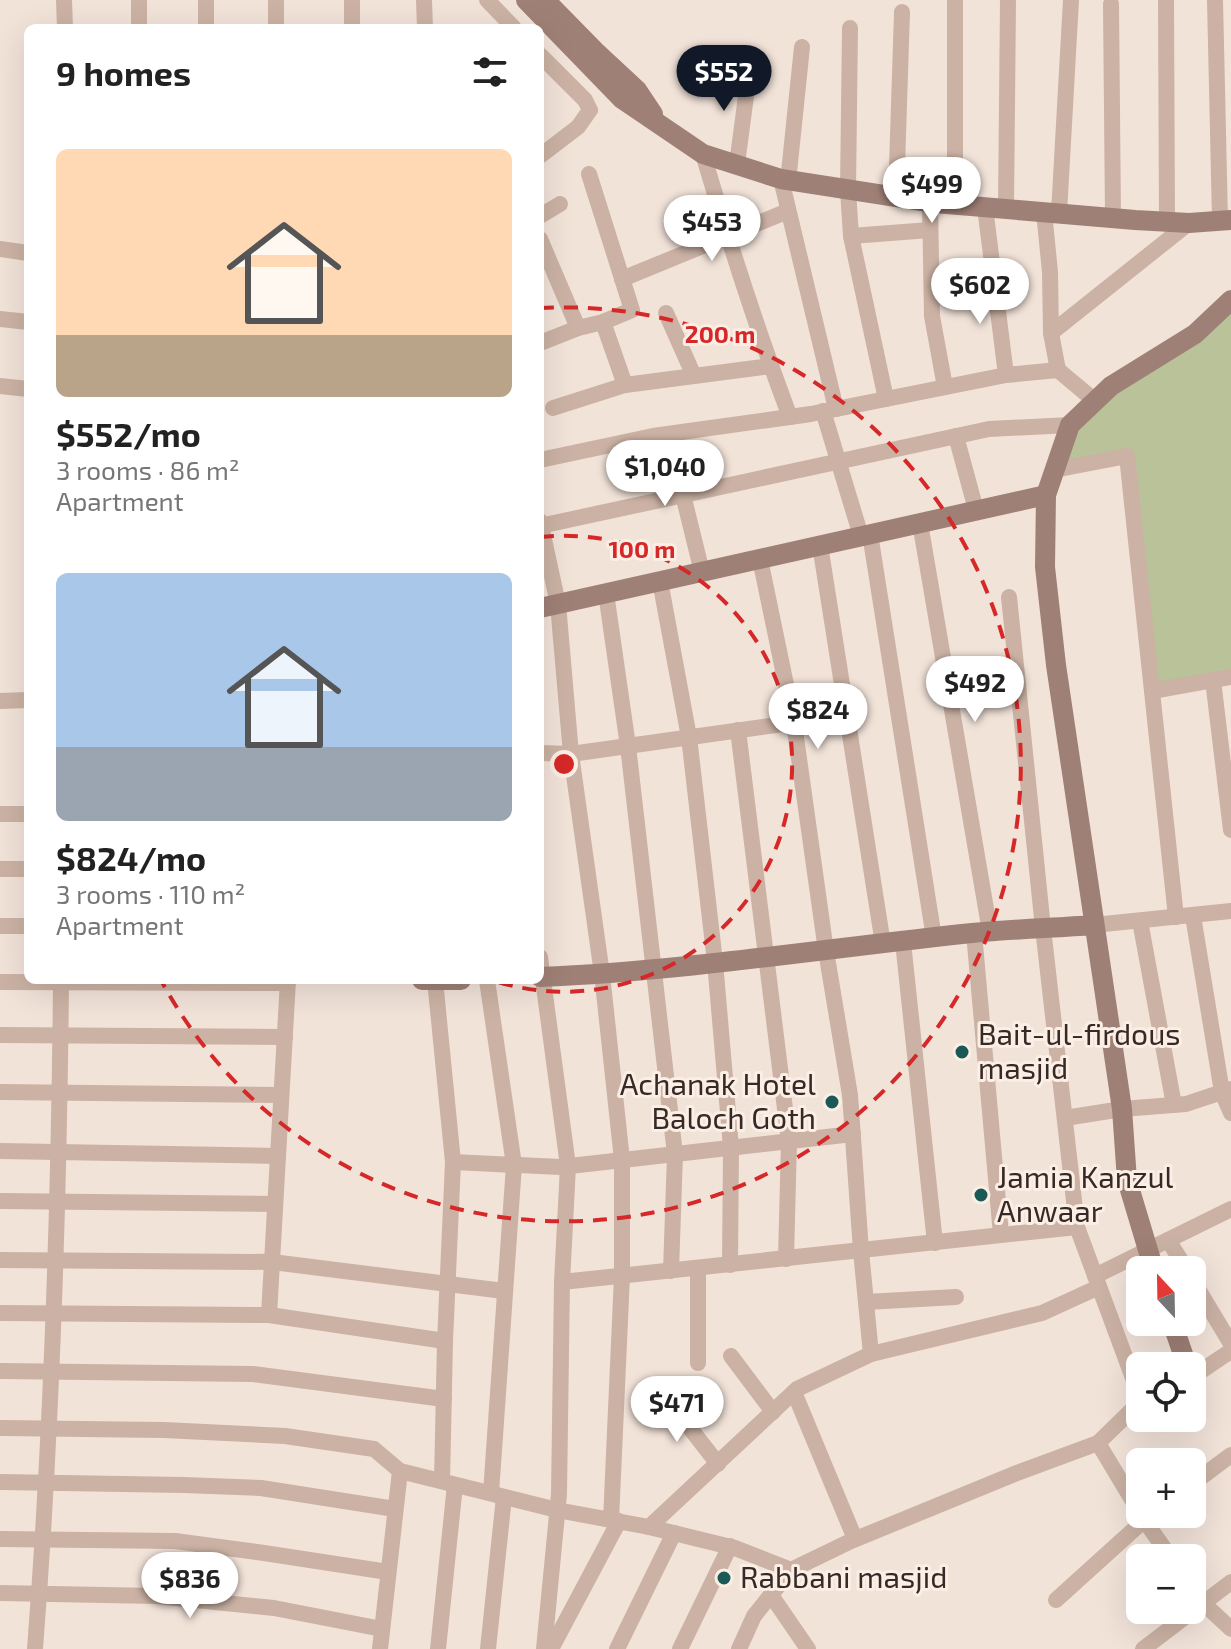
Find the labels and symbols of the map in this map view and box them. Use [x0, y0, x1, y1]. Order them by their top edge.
pin: $552 [677, 45, 771, 113]
pin: $499 [885, 157, 979, 225]
pin: $453 [665, 195, 759, 263]
pin: $602 [933, 258, 1027, 326]
text: 200 m [685, 319, 755, 348]
pin: $1,040 [600, 440, 730, 508]
text: 100 m [609, 534, 675, 563]
pin: $492 [928, 656, 1022, 724]
pin: $824 [771, 683, 865, 751]
centre of rings [550, 750, 578, 778]
place label: Bait-ul-firdous masjid [978, 1015, 1181, 1085]
marker: Bait-ul-firdous masjid [953, 1043, 971, 1061]
place label: Achanak Hotel Baloch Goth [620, 1065, 816, 1135]
marker: Achanak Hotel Baloch Goth [823, 1093, 841, 1111]
place label: Jamia Kanzul Anwaar [997, 1158, 1174, 1228]
marker: Jamia Kanzul Anwaar [972, 1186, 990, 1204]
north arrow [1126, 1256, 1206, 1336]
pin: $471 [630, 1376, 724, 1444]
pin: $836 [143, 1552, 237, 1620]
place label: Rabbani masjid [740, 1558, 947, 1594]
marker: Rabbani masjid [715, 1569, 733, 1587]

